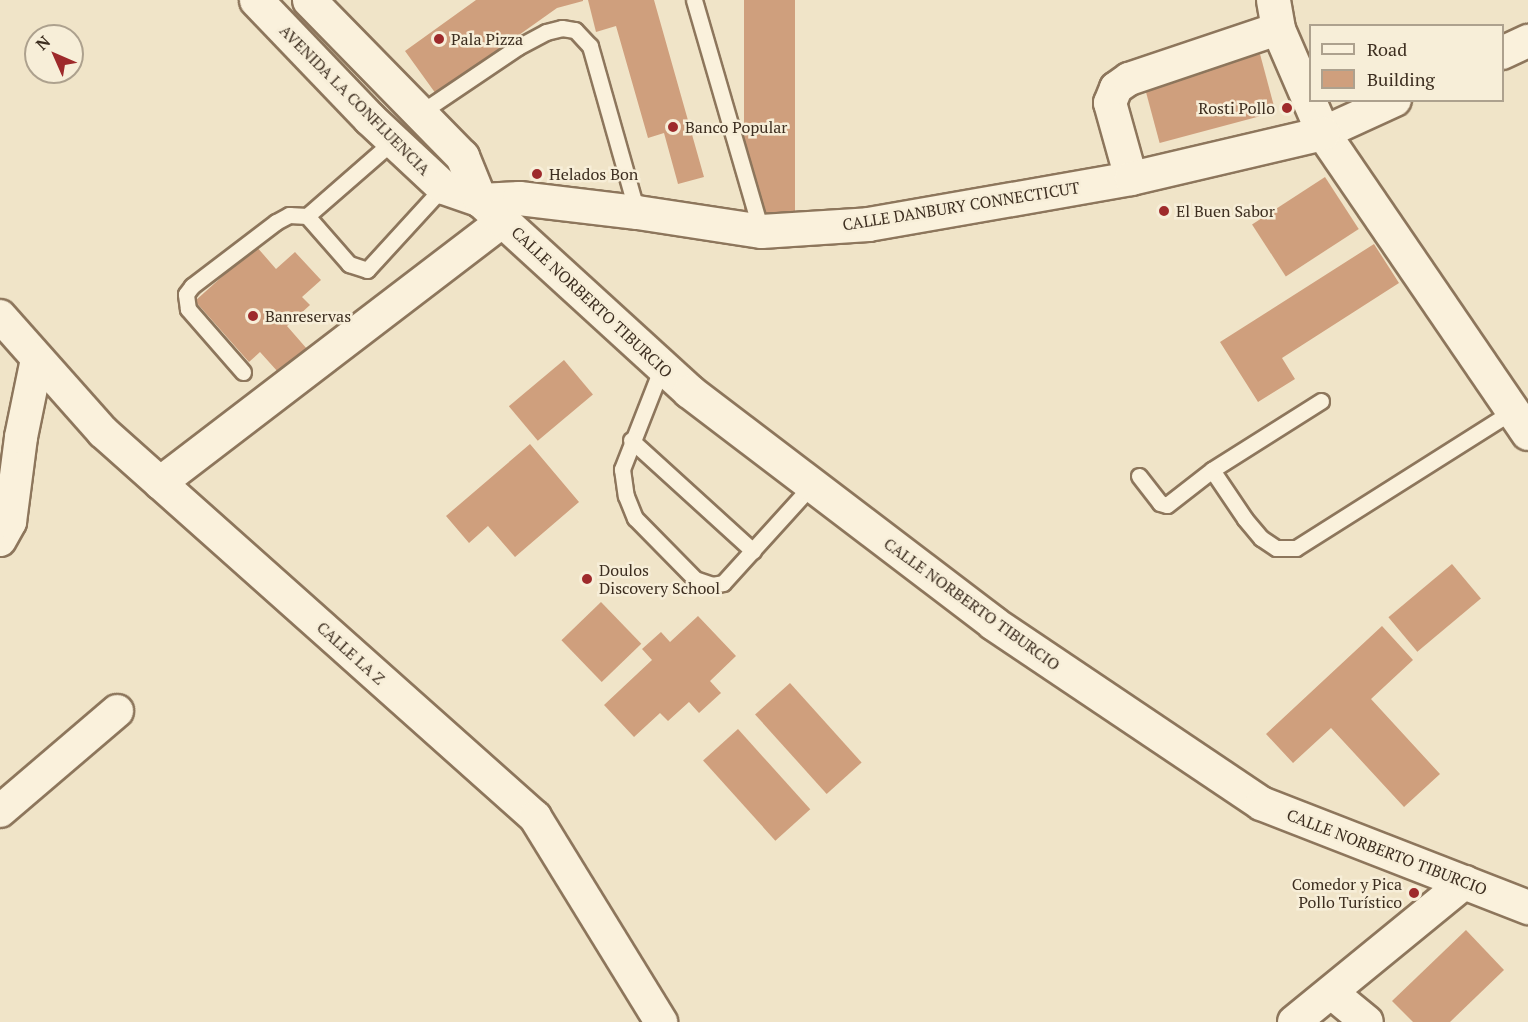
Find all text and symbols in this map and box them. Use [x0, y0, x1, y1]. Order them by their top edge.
street label: AVENIDA LA CONFLUENCIA [276, 21, 434, 179]
north arrow [24, 24, 84, 84]
legend [1309, 24, 1504, 102]
place label: Pala Pizza [451, 29, 523, 49]
text: N [31, 31, 55, 55]
marker: Pala Pizza [432, 32, 446, 46]
text: Road [1367, 37, 1407, 61]
text: Building [1367, 67, 1435, 91]
place label: Rosti Pollo [1198, 98, 1275, 118]
marker: Rosti Pollo [1280, 101, 1294, 115]
place label: Banco Popular [685, 117, 788, 137]
marker: Banco Popular [666, 120, 680, 134]
place label: Helados Bon [549, 164, 638, 184]
marker: Helados Bon [530, 167, 544, 181]
street label: CALLE DANBURY CONNECTICUT [841, 178, 1081, 234]
place label: El Buen Sabor [1176, 201, 1275, 221]
marker: El Buen Sabor [1157, 204, 1171, 218]
street label: CALLE NORBERTO TIBURCIO [508, 222, 676, 382]
place label: Banreservas [265, 306, 351, 326]
marker: Banreservas [246, 309, 260, 323]
street label: CALLE NORBERTO TIBURCIO [880, 534, 1064, 674]
place label: Doulos Discovery School [599, 560, 720, 598]
marker: Doulos Discovery School [580, 572, 594, 586]
street label: CALLE LA Z [313, 617, 389, 689]
street label: CALLE NORBERTO TIBURCIO [1284, 805, 1490, 899]
place label: Comedor y Pica Pollo Turístico [1292, 874, 1402, 912]
marker: Comedor y Pica Pollo Turístico [1407, 886, 1421, 900]

